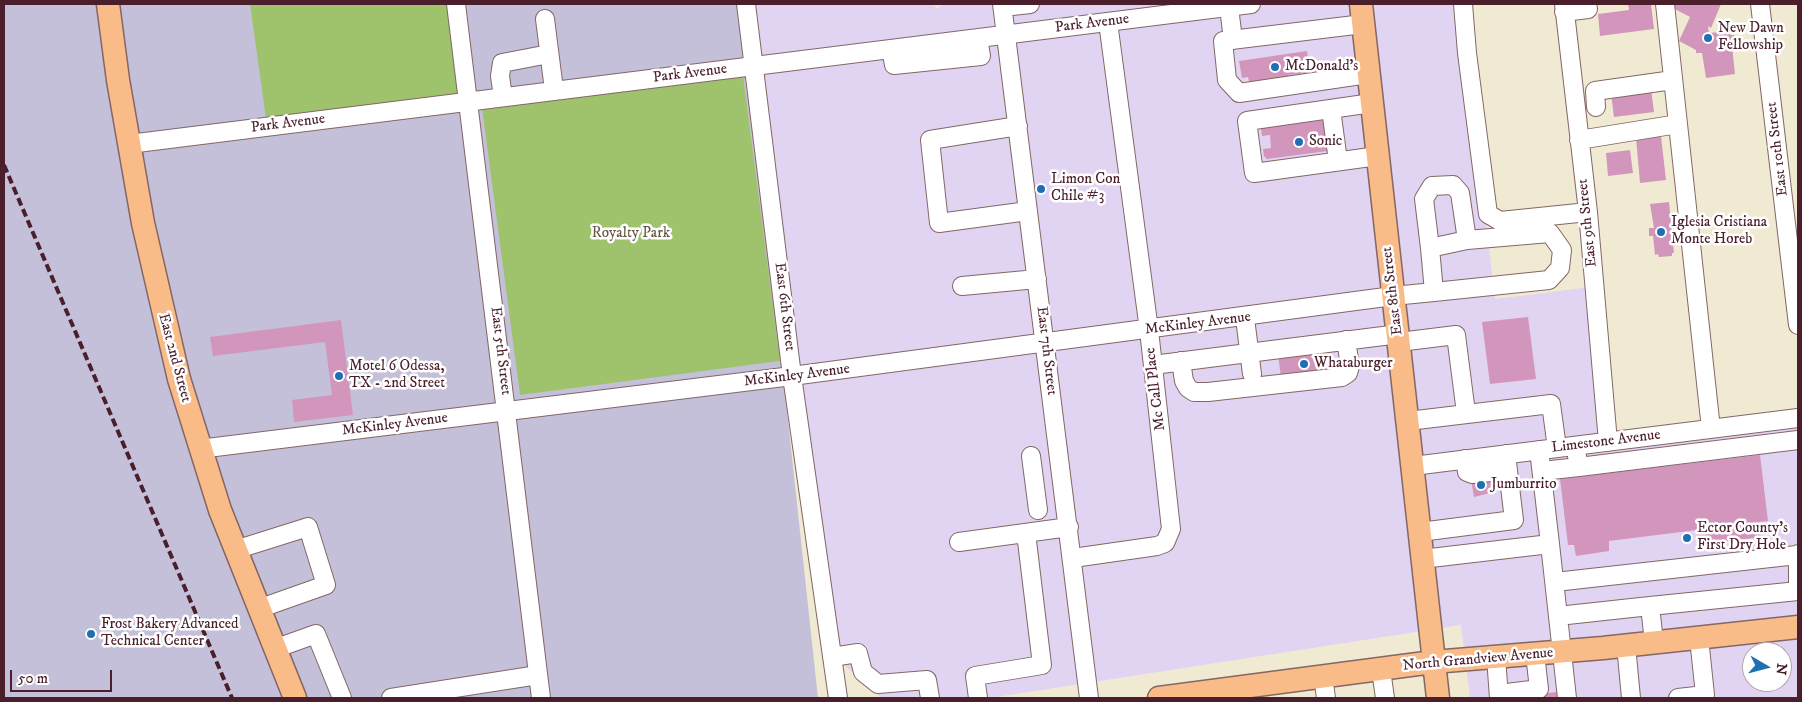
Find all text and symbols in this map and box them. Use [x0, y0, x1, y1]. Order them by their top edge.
street label: Park Avenue [1054, 11, 1130, 37]
place label: New Dawn Fellowship [1718, 20, 1784, 55]
marker: New Dawn Fellowship [1702, 32, 1714, 44]
place label: McDonald's [1285, 58, 1358, 76]
street label: Park Avenue [652, 61, 728, 87]
marker: McDonald's [1269, 61, 1281, 73]
street label: East 10th Street [1763, 101, 1793, 197]
street label: Park Avenue [250, 111, 326, 137]
place label: Sonic [1309, 133, 1342, 151]
marker: Sonic [1293, 136, 1305, 148]
place label: Limon Con Chile #3 [1051, 171, 1120, 206]
street label: East 9th Street [1574, 178, 1602, 268]
marker: Limon Con Chile #3 [1035, 183, 1047, 195]
place label: Iglesia Cristiana Monte Horeb [1671, 214, 1767, 249]
park label: Royalty Park [592, 225, 670, 243]
marker: Iglesia Cristiana Monte Horeb [1655, 226, 1667, 238]
street label: East 8th Street [1379, 246, 1407, 336]
street label: East 6th Street [770, 262, 798, 352]
street label: East 5th Street [486, 306, 514, 396]
street label: East 7th Street [1032, 306, 1060, 396]
street label: McKinley Avenue [1144, 309, 1252, 339]
street label: East 2nd Street [153, 312, 195, 404]
street label: Mc Call Place [1142, 346, 1170, 432]
place label: Whataburger [1314, 355, 1393, 373]
place label: Motel 6 Odessa, TX - 2nd Street [349, 358, 445, 393]
marker: Whataburger [1298, 358, 1310, 370]
street label: McKinley Avenue [743, 361, 851, 391]
marker: Motel 6 Odessa, TX - 2nd Street [333, 370, 345, 382]
street label: McKinley Avenue [341, 410, 449, 440]
street label: Limestone Avenue [1550, 426, 1662, 458]
place label: Jumburrito [1491, 476, 1556, 494]
marker: Jumburrito [1475, 479, 1487, 491]
place label: Ector County's First Dry Hole [1697, 520, 1788, 555]
marker: Ector County's First Dry Hole [1681, 532, 1693, 544]
place label: Frost Bakery Advanced Technical Center [101, 616, 239, 651]
marker: Frost Bakery Advanced Technical Center [85, 628, 97, 640]
north arrow [1742, 642, 1792, 692]
street label: North Grandview Avenue [1402, 644, 1554, 676]
scale bar [12, 660, 115, 692]
text: N [1771, 662, 1791, 676]
text: 50 m [18, 669, 48, 688]

